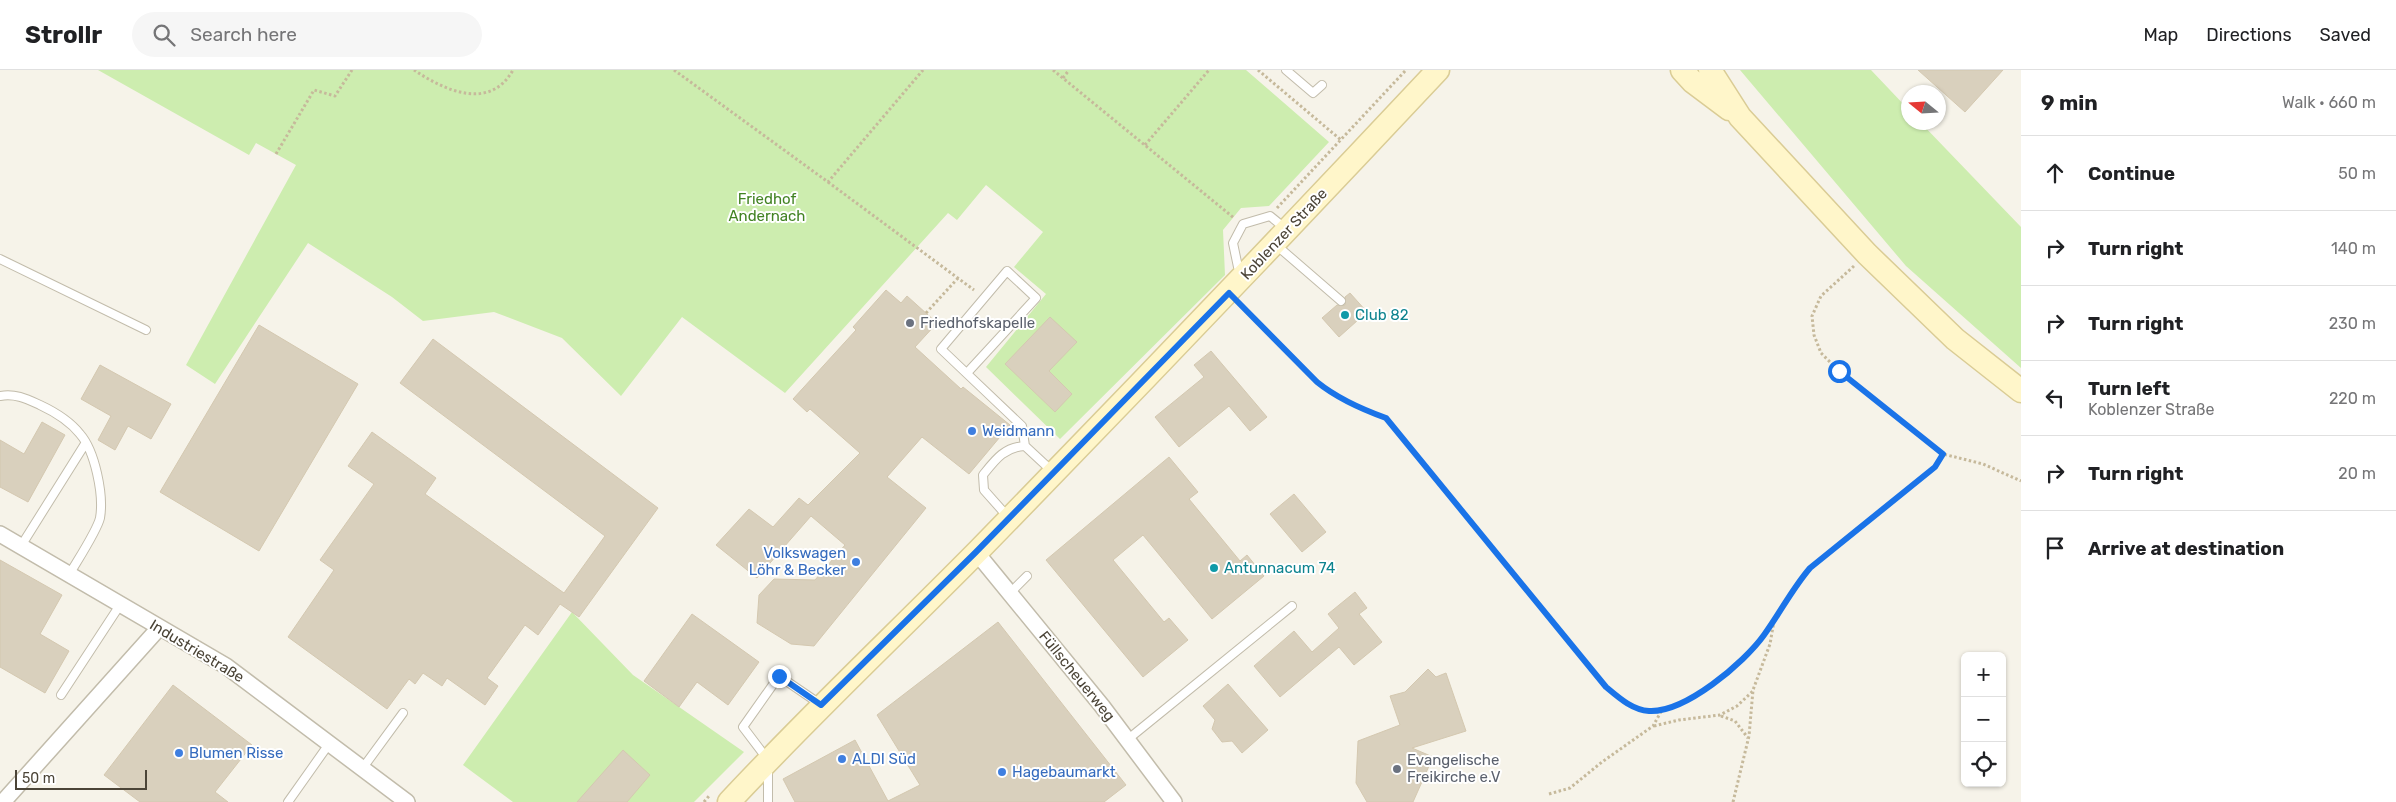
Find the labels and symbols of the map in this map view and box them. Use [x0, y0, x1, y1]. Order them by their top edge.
north arrow [1901, 85, 1946, 130]
street label: Koblenzer Straße [1237, 185, 1331, 283]
park label: Friedhof Andernach [729, 190, 805, 225]
place label: Club 82 [1355, 306, 1409, 324]
marker: Club 82 [1339, 309, 1351, 321]
place label: Friedhofskapelle [920, 314, 1035, 332]
marker: Friedhofskapelle [904, 317, 916, 329]
route start [1828, 360, 1851, 383]
place label: Weidmann [982, 422, 1054, 440]
marker: Weidmann [966, 425, 978, 437]
place label: Volkswagen Löhr & Becker [749, 544, 846, 579]
marker: Volkswagen Löhr & Becker [850, 556, 862, 568]
place label: Antunnacum 74 [1224, 559, 1335, 577]
marker: Antunnacum 74 [1208, 562, 1220, 574]
street label: Industriestraße [147, 616, 247, 686]
street label: Füllscheuerweg [1035, 627, 1119, 725]
route end [768, 665, 791, 688]
place label: Blumen Risse [189, 744, 283, 762]
marker: Blumen Risse [173, 747, 185, 759]
place label: ALDI Süd [852, 750, 916, 768]
place label: Evangelische Freikirche e.V [1407, 751, 1501, 786]
marker: ALDI Süd [836, 753, 848, 765]
place label: Hagebaumarkt [1012, 763, 1116, 781]
marker: Evangelische Freikirche e.V [1391, 763, 1403, 775]
marker: Hagebaumarkt [996, 766, 1008, 778]
scale bar [15, 767, 148, 790]

